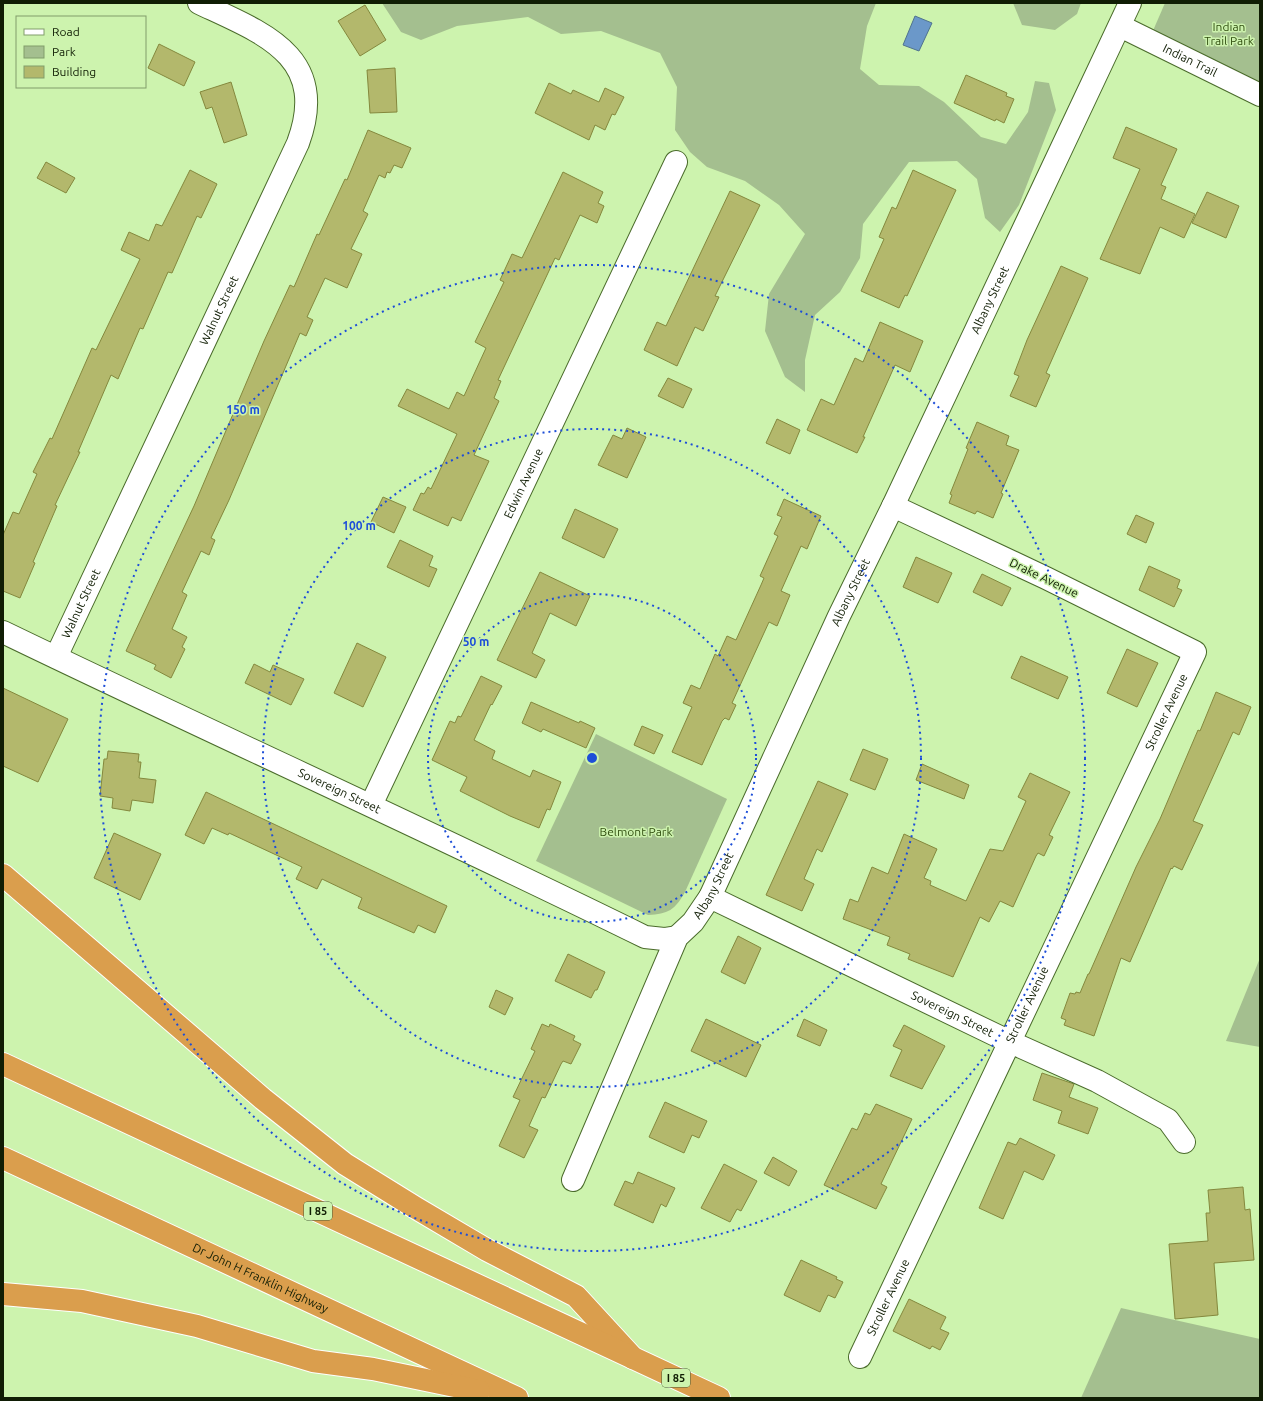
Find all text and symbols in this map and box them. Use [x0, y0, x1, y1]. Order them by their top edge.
legend [16, 16, 146, 88]
park label: Indian Trail Park [1204, 20, 1254, 47]
text: Road [52, 25, 80, 38]
street label: Indian Trail [1161, 41, 1219, 79]
text: Park [52, 45, 76, 58]
text: Building [52, 65, 96, 78]
street label: Albany Street [968, 264, 1011, 336]
street label: Walnut Street [197, 273, 241, 347]
text: 150 m [226, 403, 260, 416]
street label: Edwin Avenue [501, 446, 545, 520]
text: 100 m [342, 519, 376, 532]
street label: Drake Avenue [1008, 555, 1081, 600]
street label: Albany Street [828, 556, 872, 628]
street label: Walnut Street [59, 566, 103, 640]
text: 50 m [463, 635, 489, 648]
street label: Stroller Avenue [1142, 671, 1190, 752]
centre of rings [585, 751, 599, 765]
street label: Sovereign Street [296, 766, 383, 816]
park label: Belmont Park [600, 825, 672, 838]
street label: Albany Street [690, 850, 736, 921]
street label: Stroller Avenue [1003, 964, 1051, 1045]
street label: Sovereign Street [909, 988, 996, 1039]
road number: I 85 [304, 1202, 332, 1220]
street label: Dr John H Franklin Highway [191, 1240, 331, 1315]
street label: Stroller Avenue [864, 1257, 912, 1338]
road number: I 85 [662, 1369, 690, 1387]

